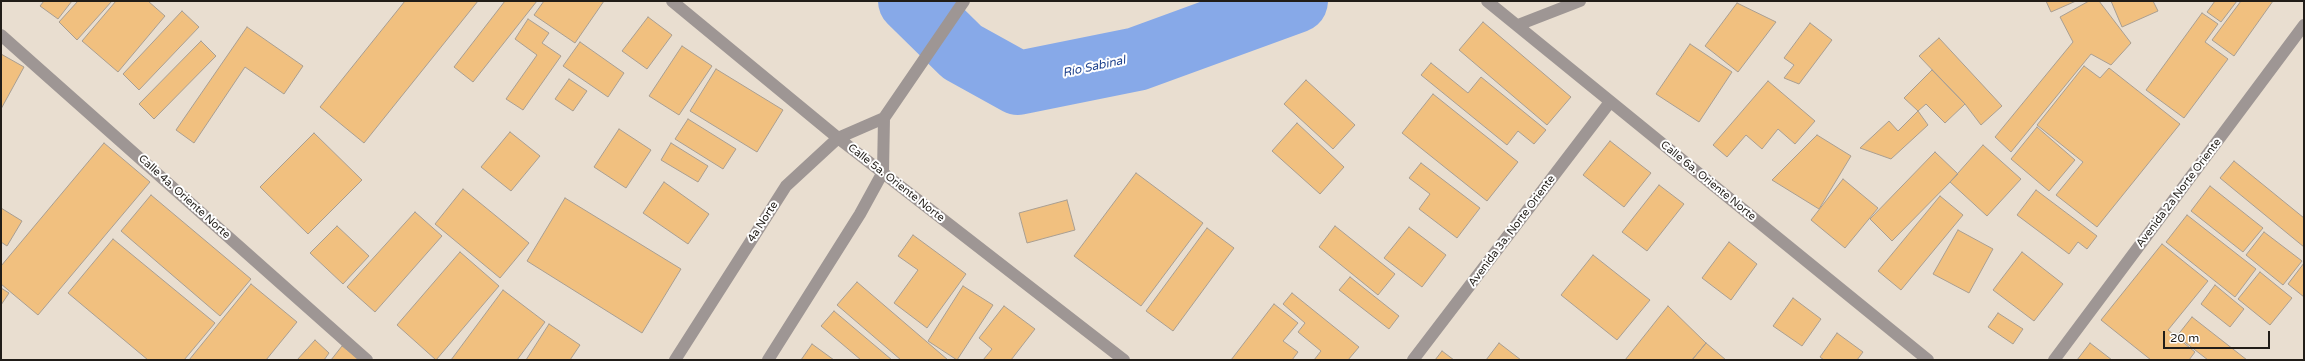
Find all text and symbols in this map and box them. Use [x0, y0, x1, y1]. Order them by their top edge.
water label: Río Sabinal [1061, 53, 1127, 81]
street label: Avenida 2a Norte Oriente [2134, 136, 2224, 250]
street label: Calle 6a. Oriente Norte [1658, 138, 1758, 224]
street label: Calle 5a. Oriente Norte [845, 141, 947, 225]
street label: Calle 4a. Oriente Norte [135, 152, 233, 242]
street label: Avenida 3a. Norte Oriente [1466, 173, 1558, 289]
street label: 4a Norte [745, 199, 781, 245]
scale bar [2165, 323, 2272, 349]
text: 20 m [2170, 331, 2199, 345]

